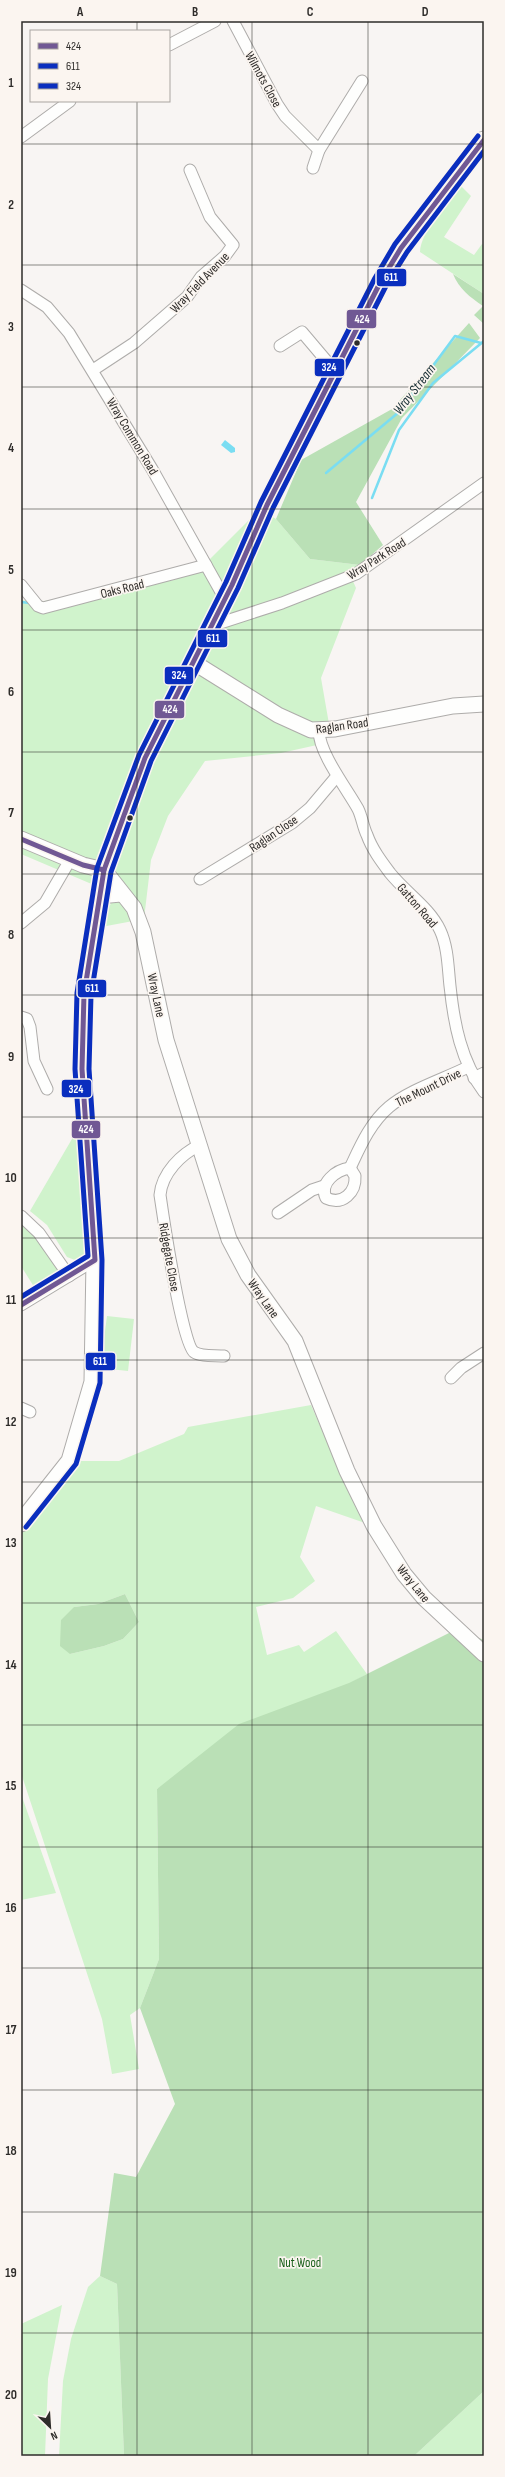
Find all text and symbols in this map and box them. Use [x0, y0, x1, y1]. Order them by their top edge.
text: A [76, 4, 84, 20]
text: B [192, 4, 198, 20]
text: C [307, 4, 314, 20]
text: D [422, 4, 429, 20]
legend [30, 30, 170, 102]
text: 424 [66, 39, 81, 54]
street label: Wilmots Close [241, 49, 285, 110]
text: 611 [66, 59, 80, 74]
text: 1 [8, 75, 14, 91]
text: 324 [66, 79, 81, 94]
text: 2 [8, 197, 14, 213]
street label: Wray Field Avenue [167, 249, 233, 316]
line badge: 611 [376, 268, 407, 287]
text: 611 [384, 271, 399, 284]
line badge: 424 [346, 309, 377, 329]
text: 424 [354, 313, 370, 326]
text: 3 [8, 319, 14, 335]
unlabelled marker [352, 338, 362, 348]
line badge: 324 [314, 358, 345, 377]
text: 324 [322, 361, 336, 374]
water label: Wray Stream [389, 361, 439, 418]
street label: Wray Common Road [103, 395, 161, 478]
text: 4 [8, 440, 14, 456]
street label: Wray Park Road [344, 534, 409, 583]
text: 5 [8, 562, 14, 578]
street label: Oaks Road [99, 576, 146, 602]
line badge: 611 [197, 629, 228, 648]
text: 611 [206, 632, 221, 645]
line badge: 324 [164, 666, 194, 685]
text: 324 [172, 669, 186, 682]
text: 6 [8, 684, 14, 700]
line badge: 424 [154, 700, 185, 719]
text: 424 [162, 703, 178, 716]
street label: Raglan Road [315, 714, 369, 738]
text: 7 [8, 805, 14, 821]
street label: Raglan Close [246, 812, 301, 856]
unlabelled marker [125, 813, 135, 823]
street label: Gatton Road [394, 880, 441, 931]
text: 8 [8, 927, 14, 943]
street label: Wray Lane [144, 972, 168, 1019]
line badge: 611 [77, 979, 107, 998]
text: 611 [85, 982, 100, 995]
text: 9 [8, 1049, 14, 1065]
street label: The Mount Drive [393, 1065, 464, 1111]
line badge: 324 [61, 1079, 92, 1098]
text: 324 [69, 1083, 83, 1096]
line badge: 424 [71, 1120, 101, 1139]
text: 424 [78, 1123, 94, 1136]
text: 10 [5, 1170, 17, 1186]
street label: Ridgegate Close [155, 1222, 183, 1293]
street label: Wray Lane [244, 1276, 282, 1321]
text: 11 [6, 1292, 16, 1308]
line badge: 611 [85, 1352, 116, 1371]
text: 611 [93, 1355, 108, 1368]
text: 12 [6, 1414, 17, 1430]
text: 13 [6, 1535, 17, 1551]
street label: Wray Lane [393, 1561, 433, 1606]
text: 14 [5, 1657, 17, 1673]
text: 15 [6, 1778, 17, 1794]
text: 16 [5, 1900, 17, 1916]
text: 17 [6, 2022, 17, 2038]
text: 18 [5, 2143, 17, 2159]
park label: Nut Wood [279, 2255, 321, 2271]
text: 19 [5, 2265, 17, 2281]
text: 20 [5, 2387, 17, 2403]
north arrow [30, 2407, 70, 2447]
text: N [48, 2428, 59, 2443]

